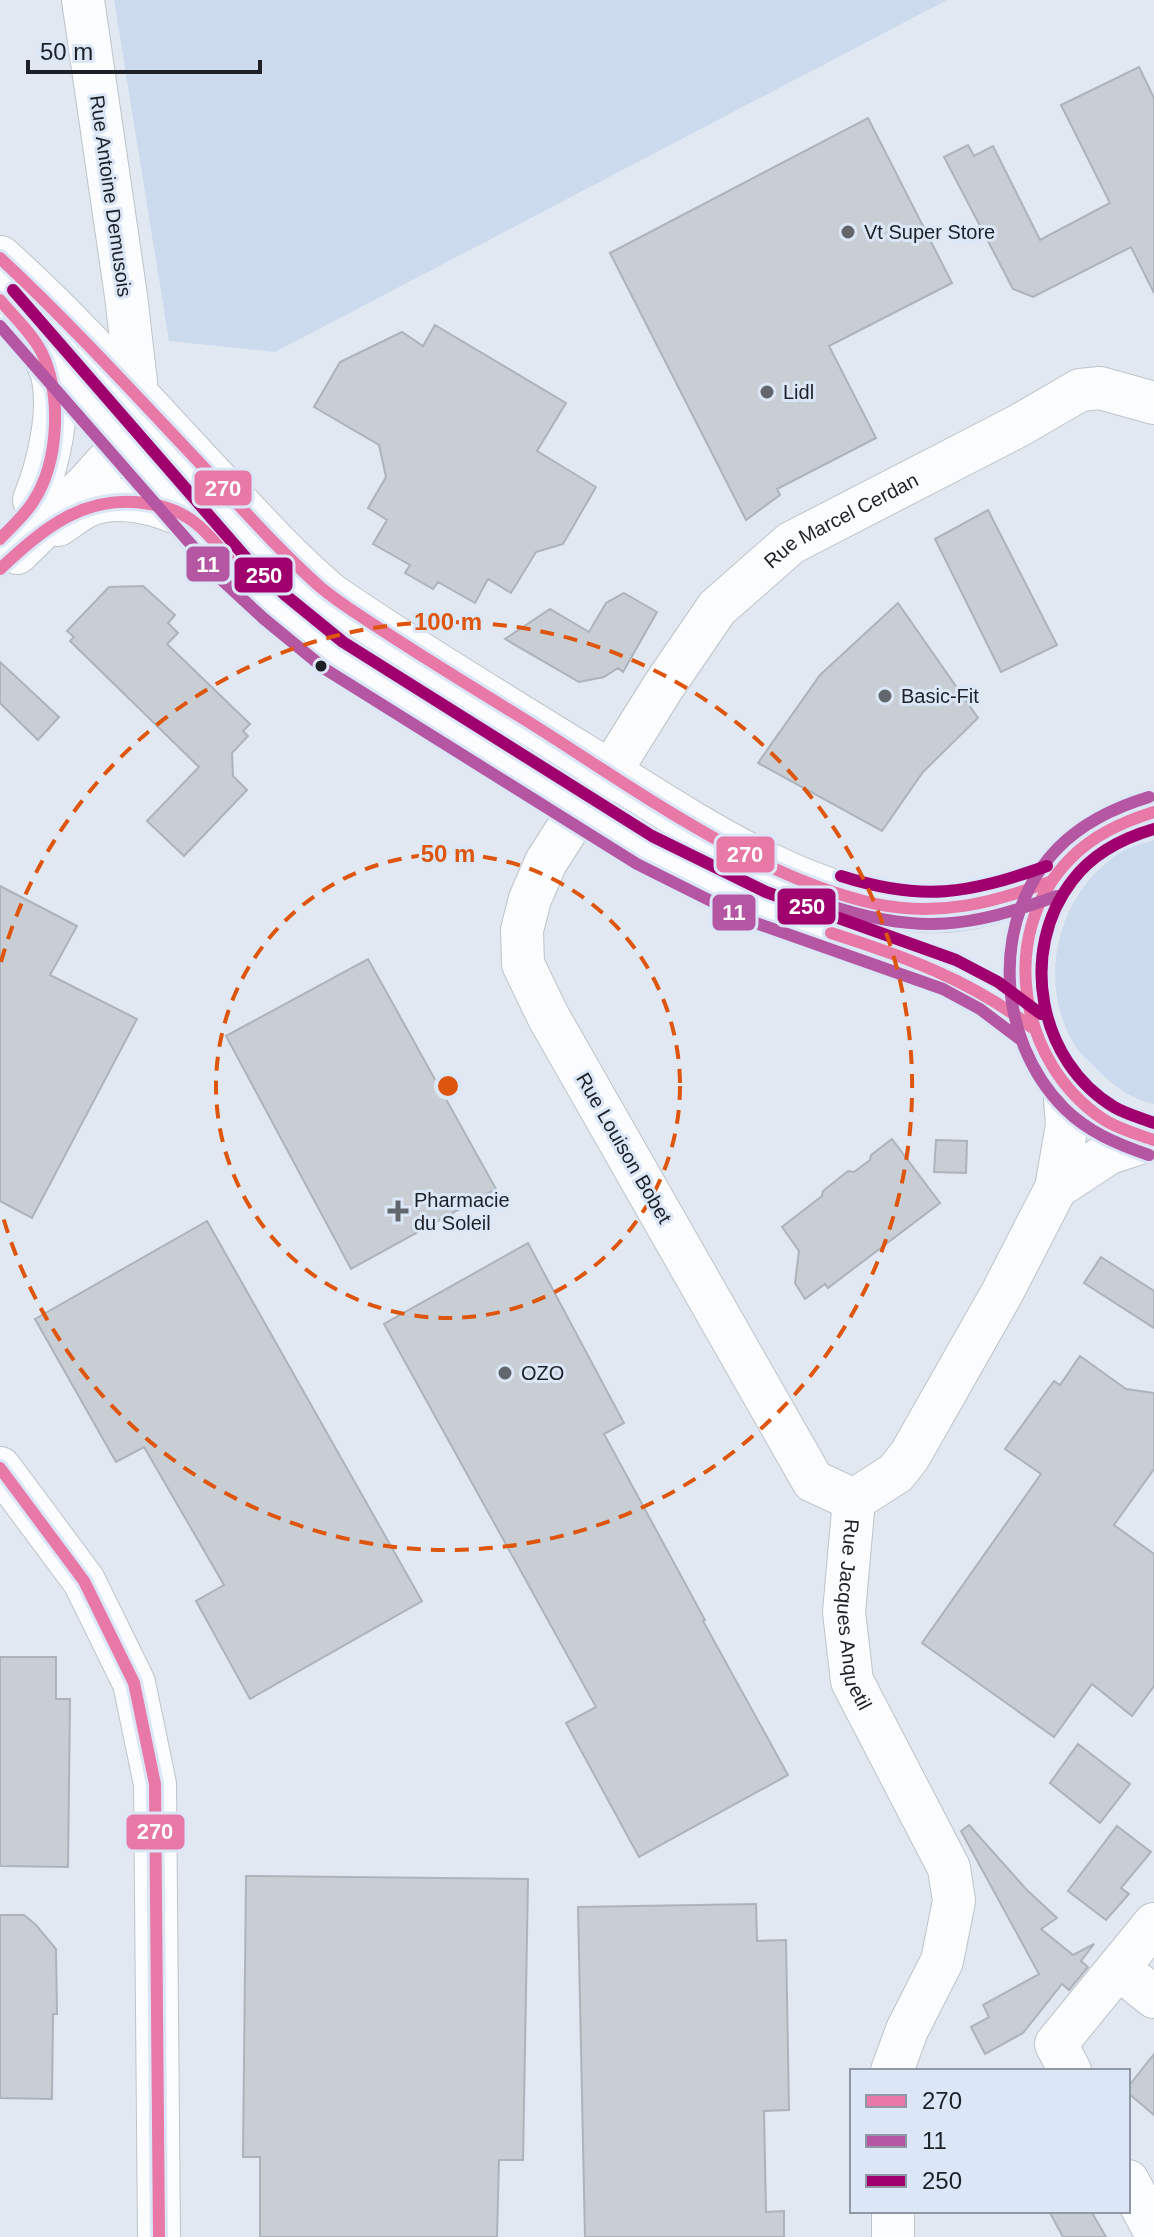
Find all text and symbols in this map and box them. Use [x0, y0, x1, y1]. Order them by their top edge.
scale bar [28, 24, 260, 74]
text: 50 m [40, 38, 93, 65]
street label: Rue Antoine Demusois [86, 94, 136, 298]
place label: Vt Super Store [864, 221, 995, 243]
marker: Vt Super Store [839, 223, 857, 241]
place label: Lidl [783, 381, 814, 403]
marker: Lidl [758, 383, 776, 401]
street label: Rue Marcel Cerdan [760, 468, 922, 572]
line badge: 270 [193, 469, 253, 507]
text: 270 [205, 476, 241, 501]
line badge: 11 [185, 545, 231, 583]
text: 11 [196, 552, 220, 577]
line badge: 250 [233, 556, 294, 594]
text: 250 [246, 563, 282, 588]
text: 100 m [414, 608, 482, 635]
unlabelled marker [313, 658, 329, 674]
place label: Basic-Fit [901, 685, 979, 707]
marker: Basic-Fit [876, 687, 894, 705]
line badge: 270 [715, 835, 776, 874]
text: 50 m [421, 840, 475, 867]
text: 270 [727, 842, 763, 867]
line badge: 250 [776, 887, 837, 926]
line badge: 11 [711, 893, 757, 932]
text: 250 [789, 894, 825, 919]
text: 11 [722, 900, 746, 925]
street label: Rue Louison Bobet [572, 1069, 676, 1228]
centre of rings [434, 1072, 462, 1100]
place label: Pharmacie du Soleil [414, 1189, 510, 1234]
marker: Pharmacie du Soleil [389, 1202, 407, 1220]
place label: OZO [521, 1362, 564, 1384]
marker: OZO [496, 1364, 514, 1382]
street label: Rue Jacques Anquetil [833, 1518, 876, 1713]
line badge: 270 [125, 1813, 186, 1851]
text: 270 [137, 1819, 173, 1844]
legend [850, 2069, 1130, 2213]
text: 270 [922, 2087, 962, 2114]
text: 11 [922, 2127, 947, 2154]
text: 250 [922, 2167, 962, 2194]

